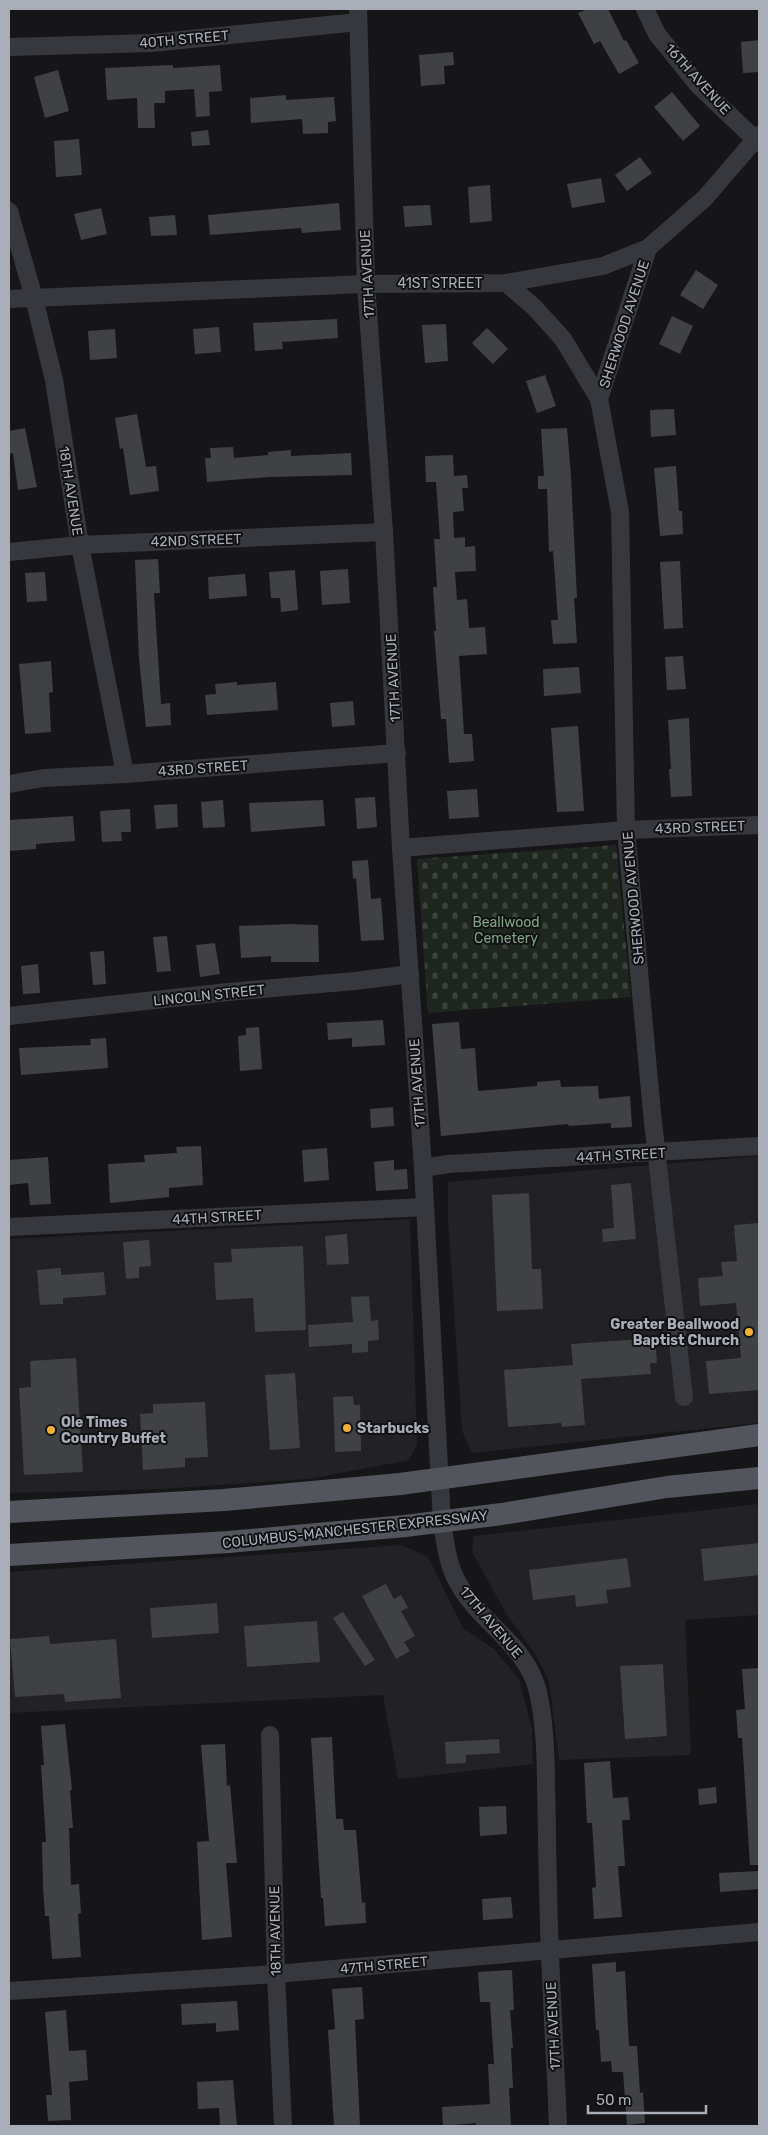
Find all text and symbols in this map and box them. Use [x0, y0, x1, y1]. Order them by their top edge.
street label: 40TH STREET [138, 27, 230, 52]
street label: 16TH AVENUE [661, 40, 734, 118]
street label: 17TH AVENUE [357, 229, 378, 319]
street label: SHERWOOD AVENUE [596, 258, 653, 390]
street label: 41ST STREET [397, 275, 483, 292]
street label: 18TH AVENUE [55, 445, 86, 537]
street label: 42ND STREET [150, 530, 242, 551]
street label: 17TH AVENUE [383, 633, 404, 723]
street label: 43RD STREET [157, 757, 249, 780]
street label: 43RD STREET [655, 817, 745, 838]
street label: SHERWOOD AVENUE [619, 831, 648, 965]
park label: Beallwood Cemetery [472, 914, 540, 947]
street label: LINCOLN STREET [152, 981, 266, 1010]
street label: 17TH AVENUE [406, 1038, 429, 1128]
street label: 44TH STREET [576, 1145, 666, 1166]
street label: 44TH STREET [172, 1207, 262, 1228]
place label: Greater Beallwood Baptist Church [610, 1316, 739, 1349]
marker: Greater Beallwood Baptist Church [743, 1326, 755, 1338]
place label: Ole Times Country Buffet [61, 1414, 166, 1447]
place label: Starbucks [357, 1420, 430, 1437]
marker: Starbucks [341, 1422, 353, 1434]
marker: Ole Times Country Buffet [45, 1424, 57, 1436]
street label: COLUMBUS-MANCHESTER EXPRESSWAY [221, 1507, 489, 1552]
street label: 17TH AVENUE [456, 1583, 526, 1662]
street label: 18TH AVENUE [266, 1886, 285, 1976]
street label: 47TH STREET [339, 1953, 429, 1978]
street label: 17TH AVENUE [543, 1981, 564, 2071]
scale bar [588, 2082, 706, 2114]
text: 50 m [596, 2091, 631, 2109]

